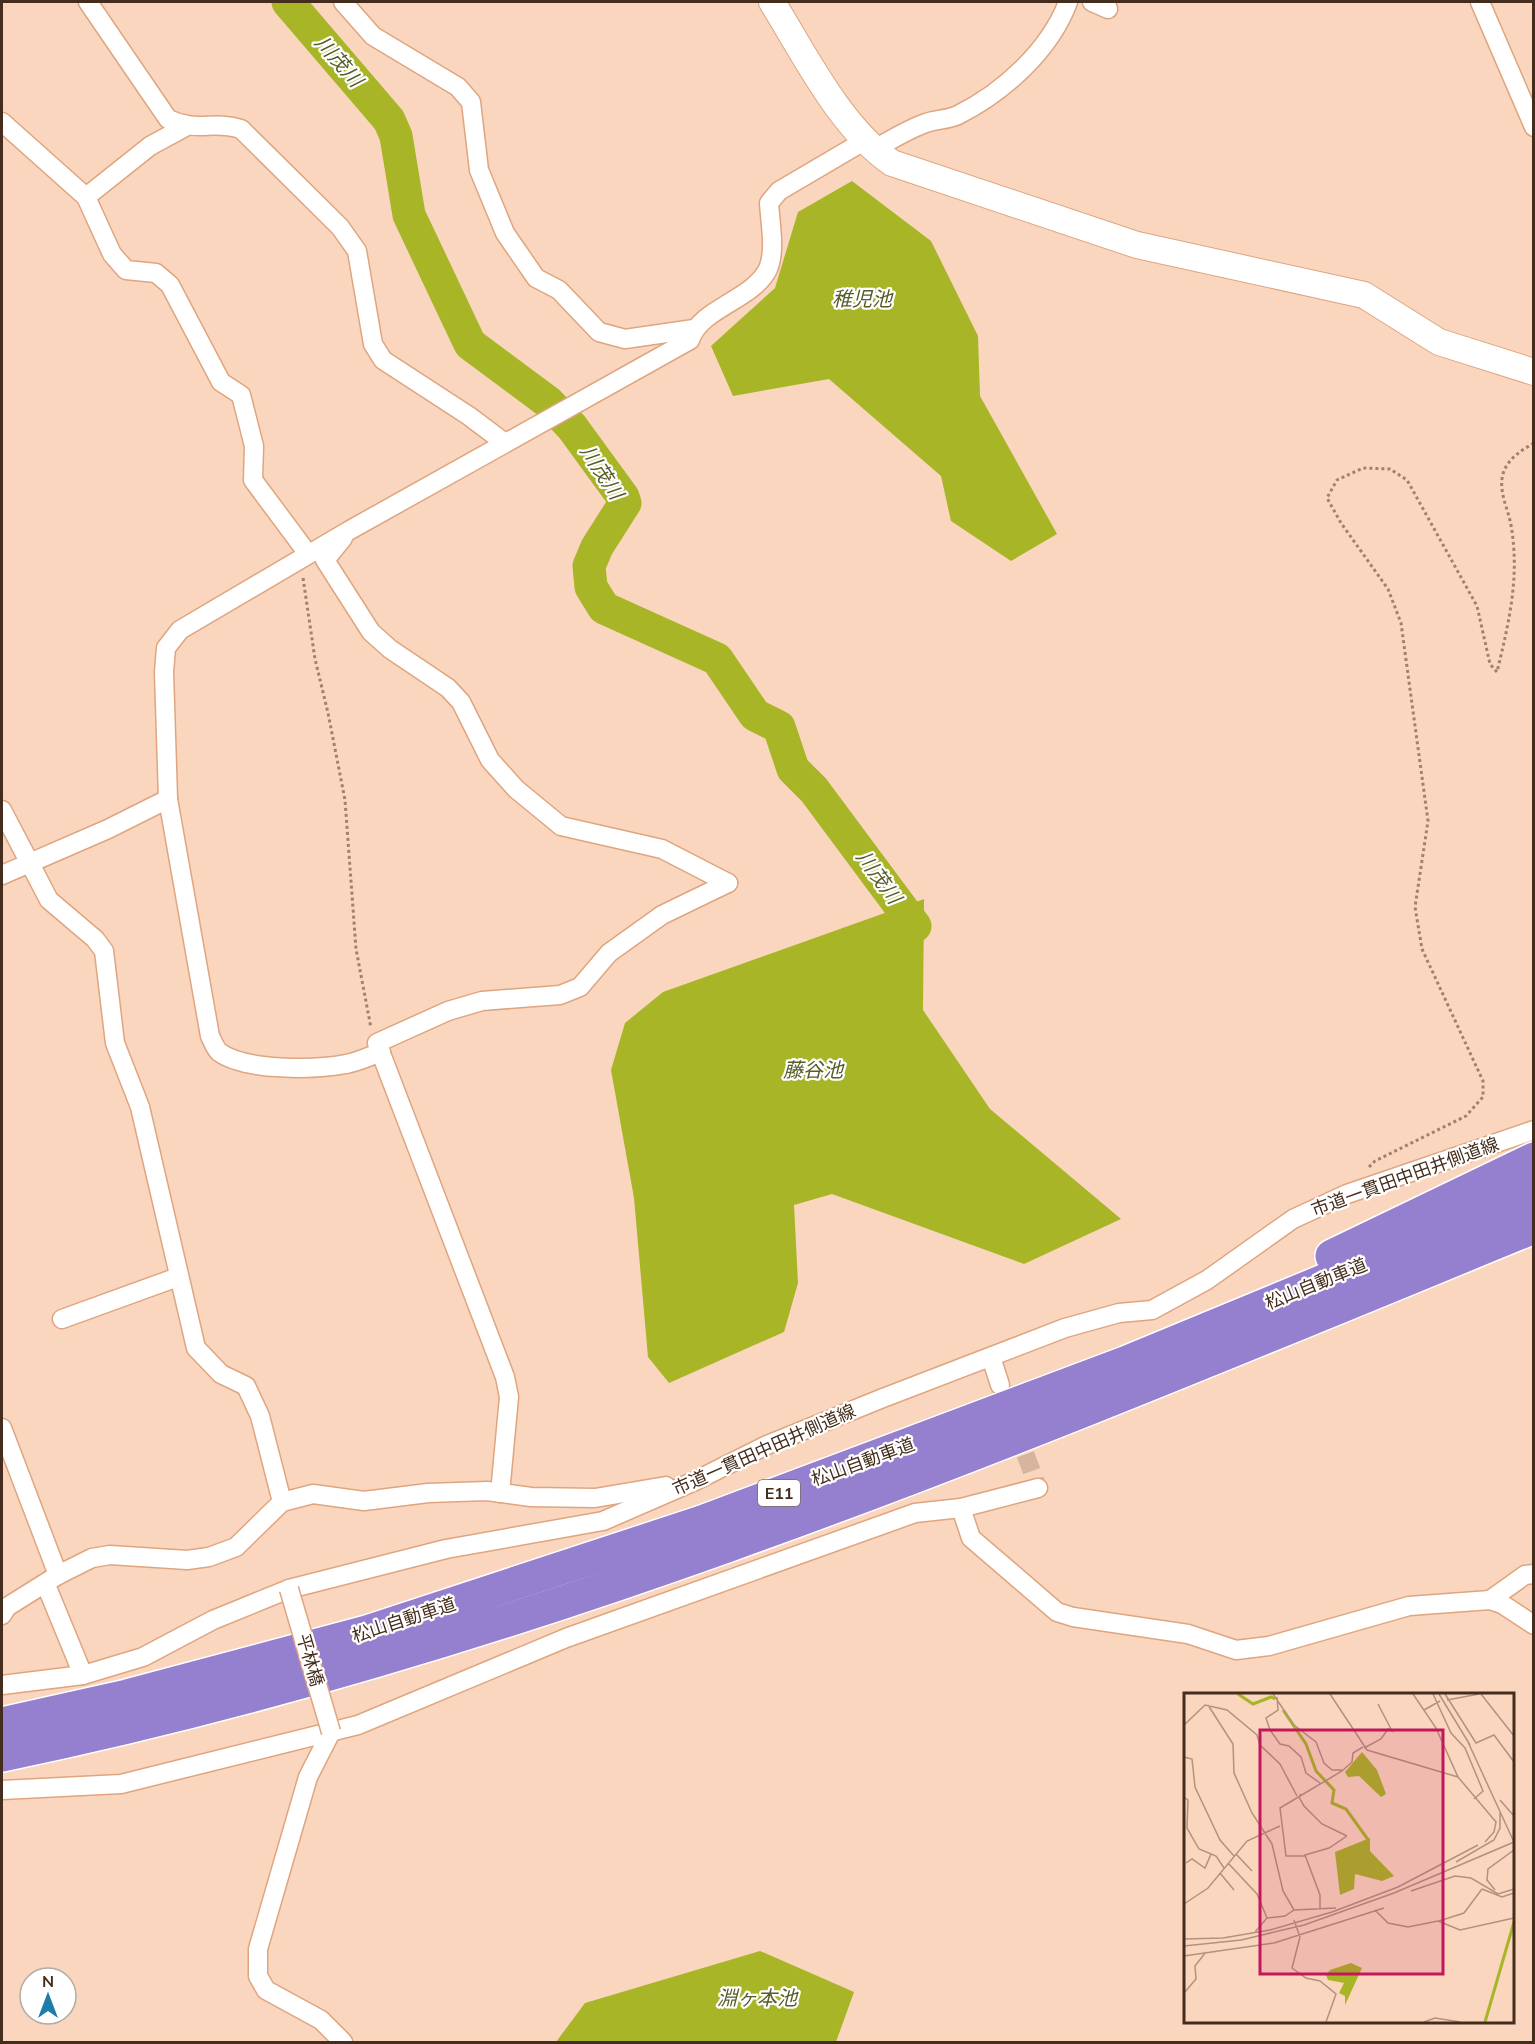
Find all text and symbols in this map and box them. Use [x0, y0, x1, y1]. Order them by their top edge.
water label: 川茂川 [310, 30, 370, 93]
water label: 稚児池 [832, 286, 894, 311]
water label: 川茂川 [576, 440, 630, 505]
water label: 川茂川 [852, 845, 908, 910]
water label: 藤谷池 [783, 1057, 845, 1082]
street label: 市道一貫田中田井側道線 [1308, 1132, 1502, 1221]
street label: 松山自動車道 [1261, 1253, 1370, 1314]
street label: 市道一貫田中田井側道線 [669, 1399, 859, 1500]
street label: 松山自動車道 [808, 1432, 918, 1491]
road number: E11 [758, 1480, 800, 1506]
street label: 松山自動車道 [349, 1592, 459, 1647]
street label: 平林橋 [292, 1631, 329, 1689]
inset map [1184, 1693, 1514, 2023]
north arrow [18, 1966, 78, 2026]
text: N [42, 1971, 54, 1991]
water label: 淵ヶ本池 [717, 1985, 799, 2010]

